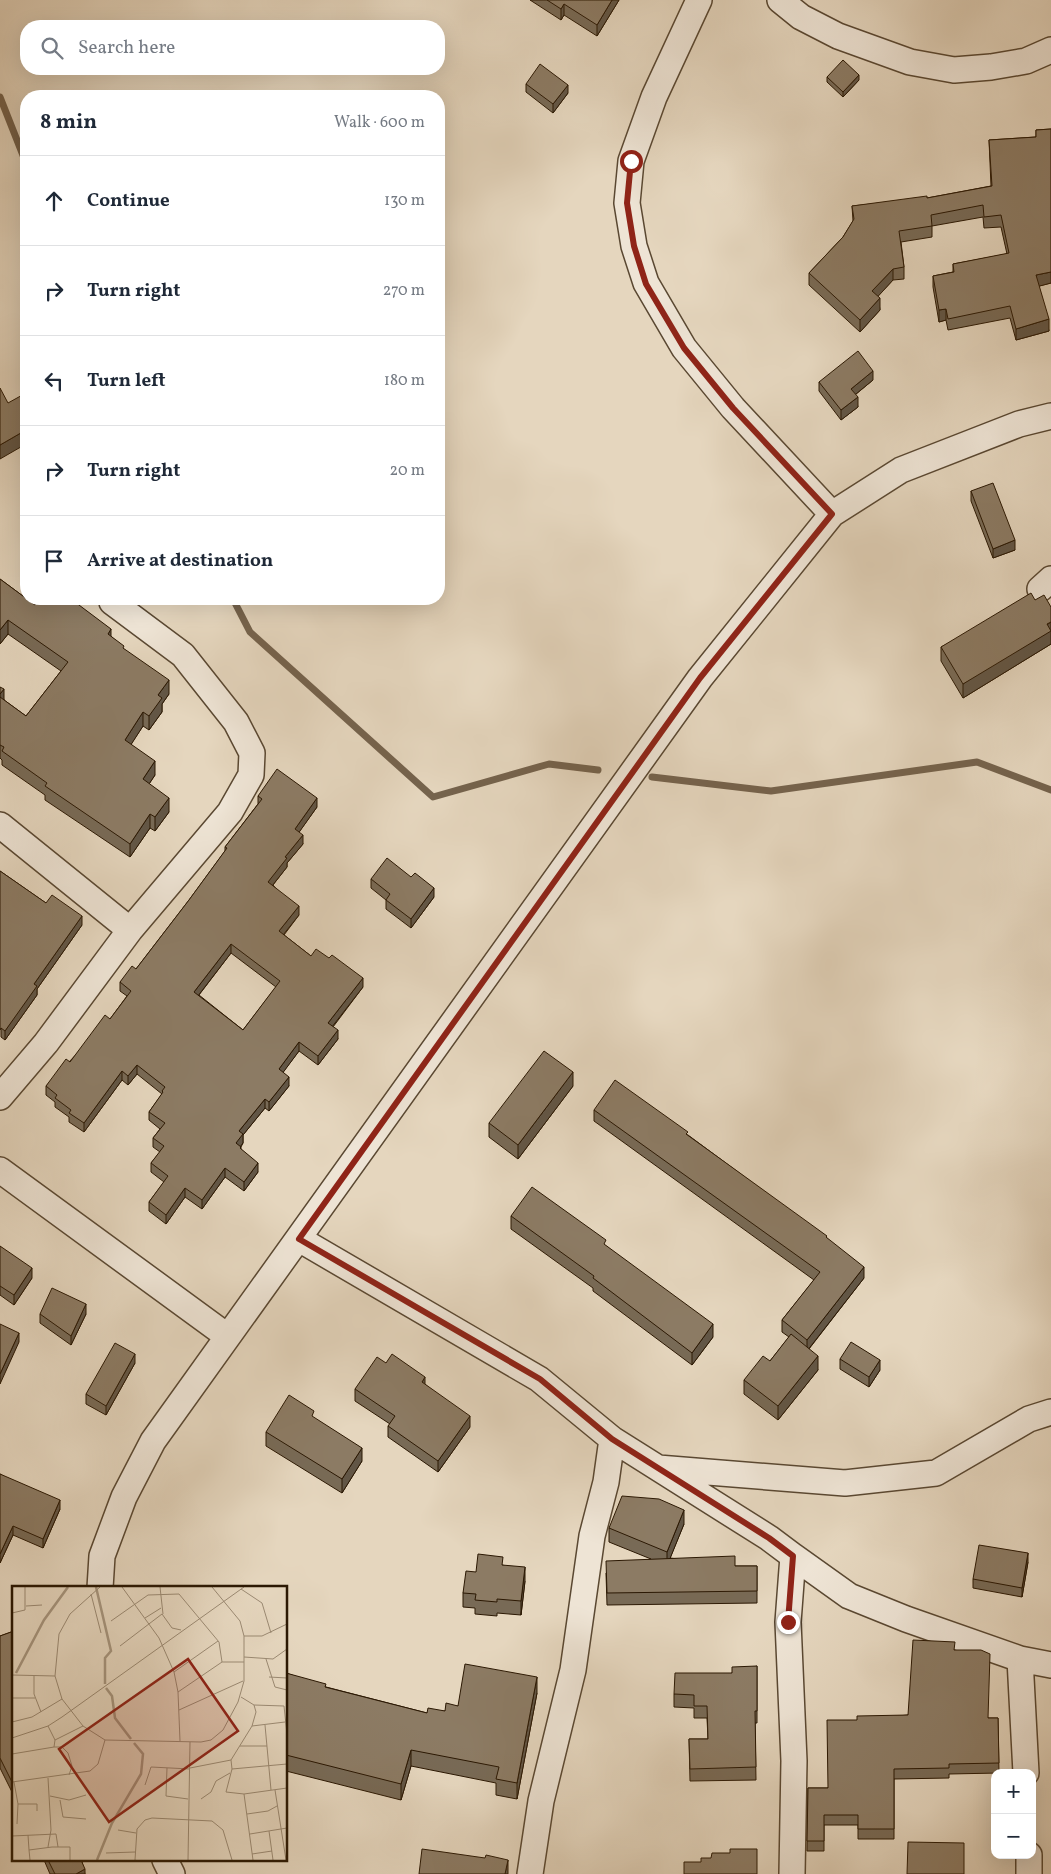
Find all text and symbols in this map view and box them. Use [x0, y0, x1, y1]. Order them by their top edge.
search box [20, 20, 445, 75]
icon: search [38, 34, 66, 62]
text: Search here [78, 35, 175, 61]
text: 8 min [40, 108, 97, 137]
text: Walk · 600 m [334, 112, 425, 134]
route start [620, 150, 643, 173]
icon: ahead [40, 187, 68, 215]
text: Continue [87, 188, 170, 214]
text: 130 m [384, 190, 425, 212]
icon: right [40, 277, 68, 305]
text: Turn right [87, 278, 180, 304]
text: 270 m [383, 280, 425, 302]
icon: left [40, 367, 68, 395]
text: Turn left [87, 368, 166, 394]
text: 180 m [384, 370, 425, 392]
icon: right [40, 457, 68, 485]
text: Turn right [87, 458, 180, 484]
text: 20 m [390, 460, 425, 482]
icon: arrive [40, 547, 68, 575]
text: Arrive at destination [87, 548, 273, 574]
inset map [12, 1586, 288, 1862]
route end [777, 1611, 800, 1634]
map controls [991, 1769, 1036, 1859]
button: + [991, 1769, 1036, 1814]
button: − [991, 1814, 1036, 1859]

